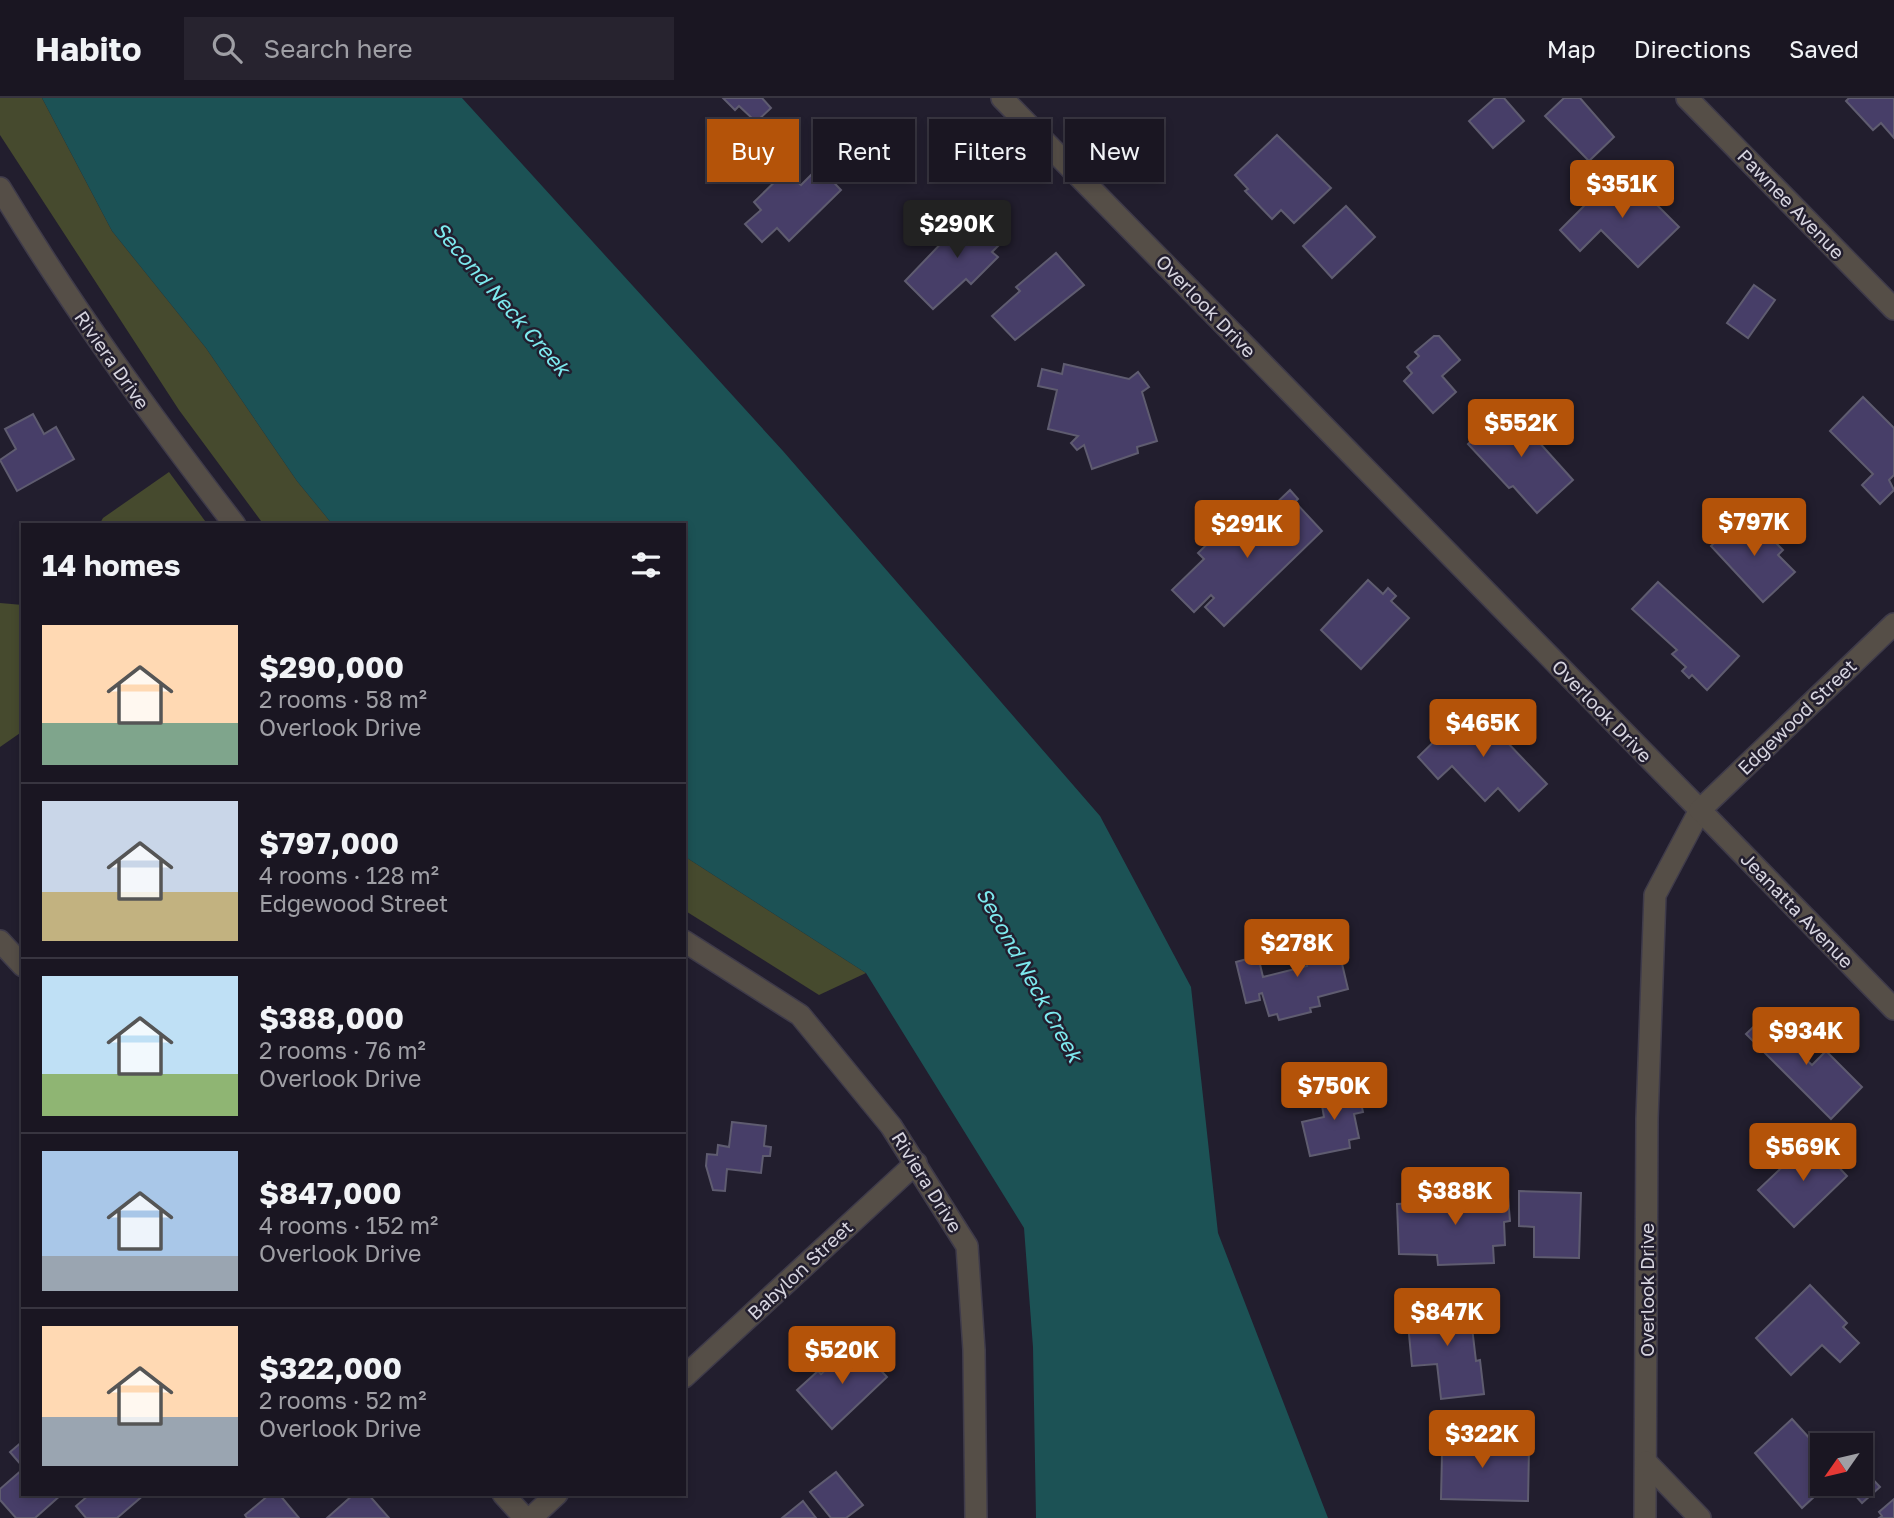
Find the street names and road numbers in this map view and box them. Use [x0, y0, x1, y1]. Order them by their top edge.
street label: Pawnee Avenue [1733, 144, 1850, 263]
street label: Overlook Drive [1152, 249, 1261, 362]
street label: Riviera Drive [70, 306, 155, 413]
street label: Overlook Drive [1548, 654, 1657, 767]
street label: Edgewood Street [1732, 654, 1861, 779]
street label: Jeanatta Avenue [1736, 847, 1858, 972]
street label: Riviera Drive [887, 1127, 968, 1236]
street label: Babylon Street [742, 1215, 857, 1324]
street label: Overlook Drive [1635, 1223, 1658, 1357]

